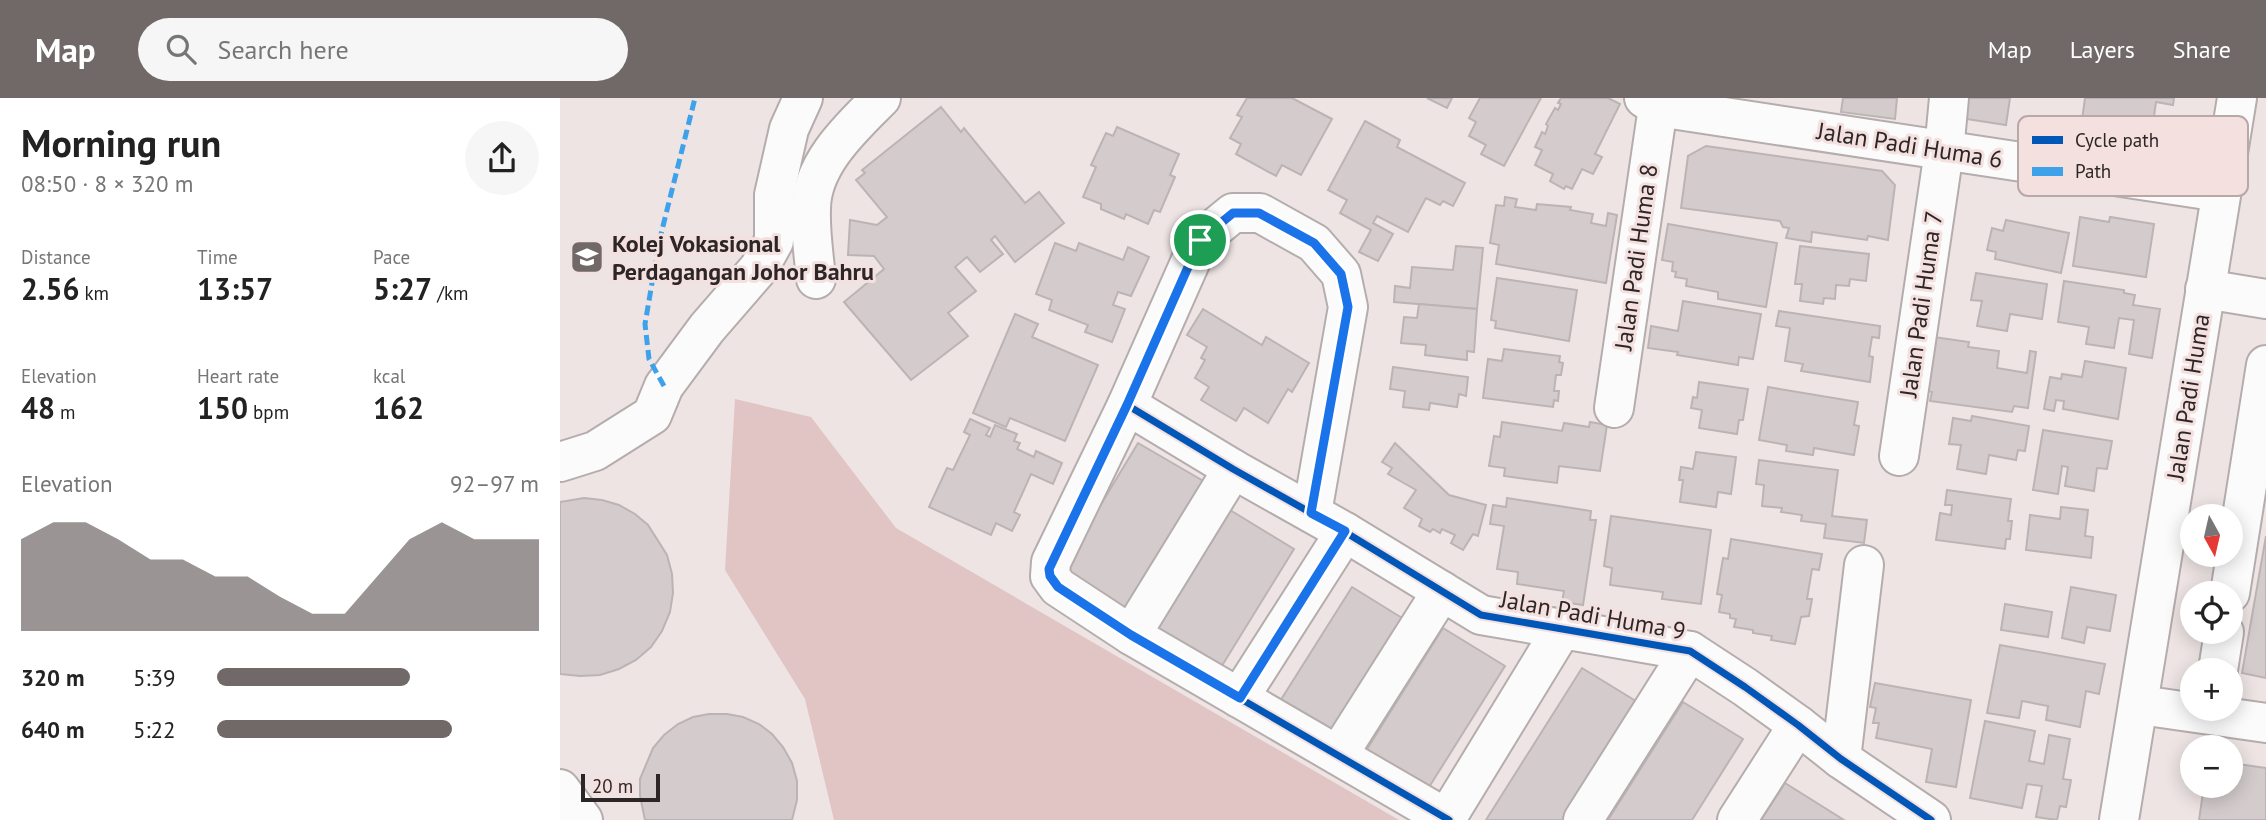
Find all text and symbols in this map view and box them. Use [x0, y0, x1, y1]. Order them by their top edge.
search box [138, 18, 628, 81]
text: Map [35, 28, 96, 71]
icon: search [162, 30, 200, 68]
text: Search here [218, 33, 349, 66]
text: Map [1988, 34, 2032, 65]
text: Layers [2070, 34, 2135, 65]
text: Share [2173, 34, 2231, 65]
street label: Jalan Padi Huma 6 [1814, 115, 2005, 175]
legend [2018, 116, 2248, 196]
text: Morning run [21, 118, 221, 167]
button: share [465, 121, 539, 195]
text: Cycle path [2075, 128, 2159, 152]
text: Path [2075, 159, 2111, 183]
street label: Jalan Padi Huma 8 [1607, 162, 1664, 353]
text: 08:50 · 8 × 320 m [21, 169, 193, 198]
street label: Jalan Padi Huma 7 [1892, 209, 1949, 400]
pin [1170, 210, 1230, 270]
icon: arrive [1181, 221, 1219, 259]
place label: Kolej Vokasional Perdagangan Johor Bahru [612, 228, 874, 287]
school or university icon: Kolej Vokasional Perdagangan Johor Bahru [568, 238, 606, 276]
text: Distance [21, 245, 91, 269]
text: Time [197, 245, 238, 269]
text: Pace [373, 245, 410, 269]
text: 2.56 [21, 269, 79, 308]
text: 13:57 [197, 269, 273, 308]
text: 5:27 [373, 269, 432, 308]
text: km [79, 281, 109, 305]
text: /km [432, 281, 468, 305]
street label: Jalan Padi Huma [2159, 312, 2216, 483]
text: Elevation [21, 364, 97, 388]
text: Heart rate [197, 364, 279, 388]
text: kcal [373, 364, 405, 388]
text: 48 [21, 388, 55, 427]
text: 150 [197, 388, 248, 427]
text: 162 [373, 388, 424, 427]
text: m [55, 400, 76, 424]
text: bpm [248, 400, 289, 424]
text: Elevation [21, 469, 113, 498]
text: 92–97 m [450, 469, 539, 498]
north arrow [2180, 504, 2244, 567]
map controls [2180, 504, 2243, 798]
button: locate [2180, 581, 2243, 644]
street label: Jalan Padi Huma 9 [1497, 583, 1688, 647]
button: + [2180, 658, 2243, 721]
text: 320 m [21, 663, 84, 692]
text: 5:39 [133, 663, 176, 692]
text: 640 m [21, 715, 84, 744]
text: 5:22 [133, 715, 176, 744]
button: − [2180, 735, 2243, 798]
scale bar [581, 771, 660, 803]
text: 20 m [592, 774, 633, 798]

